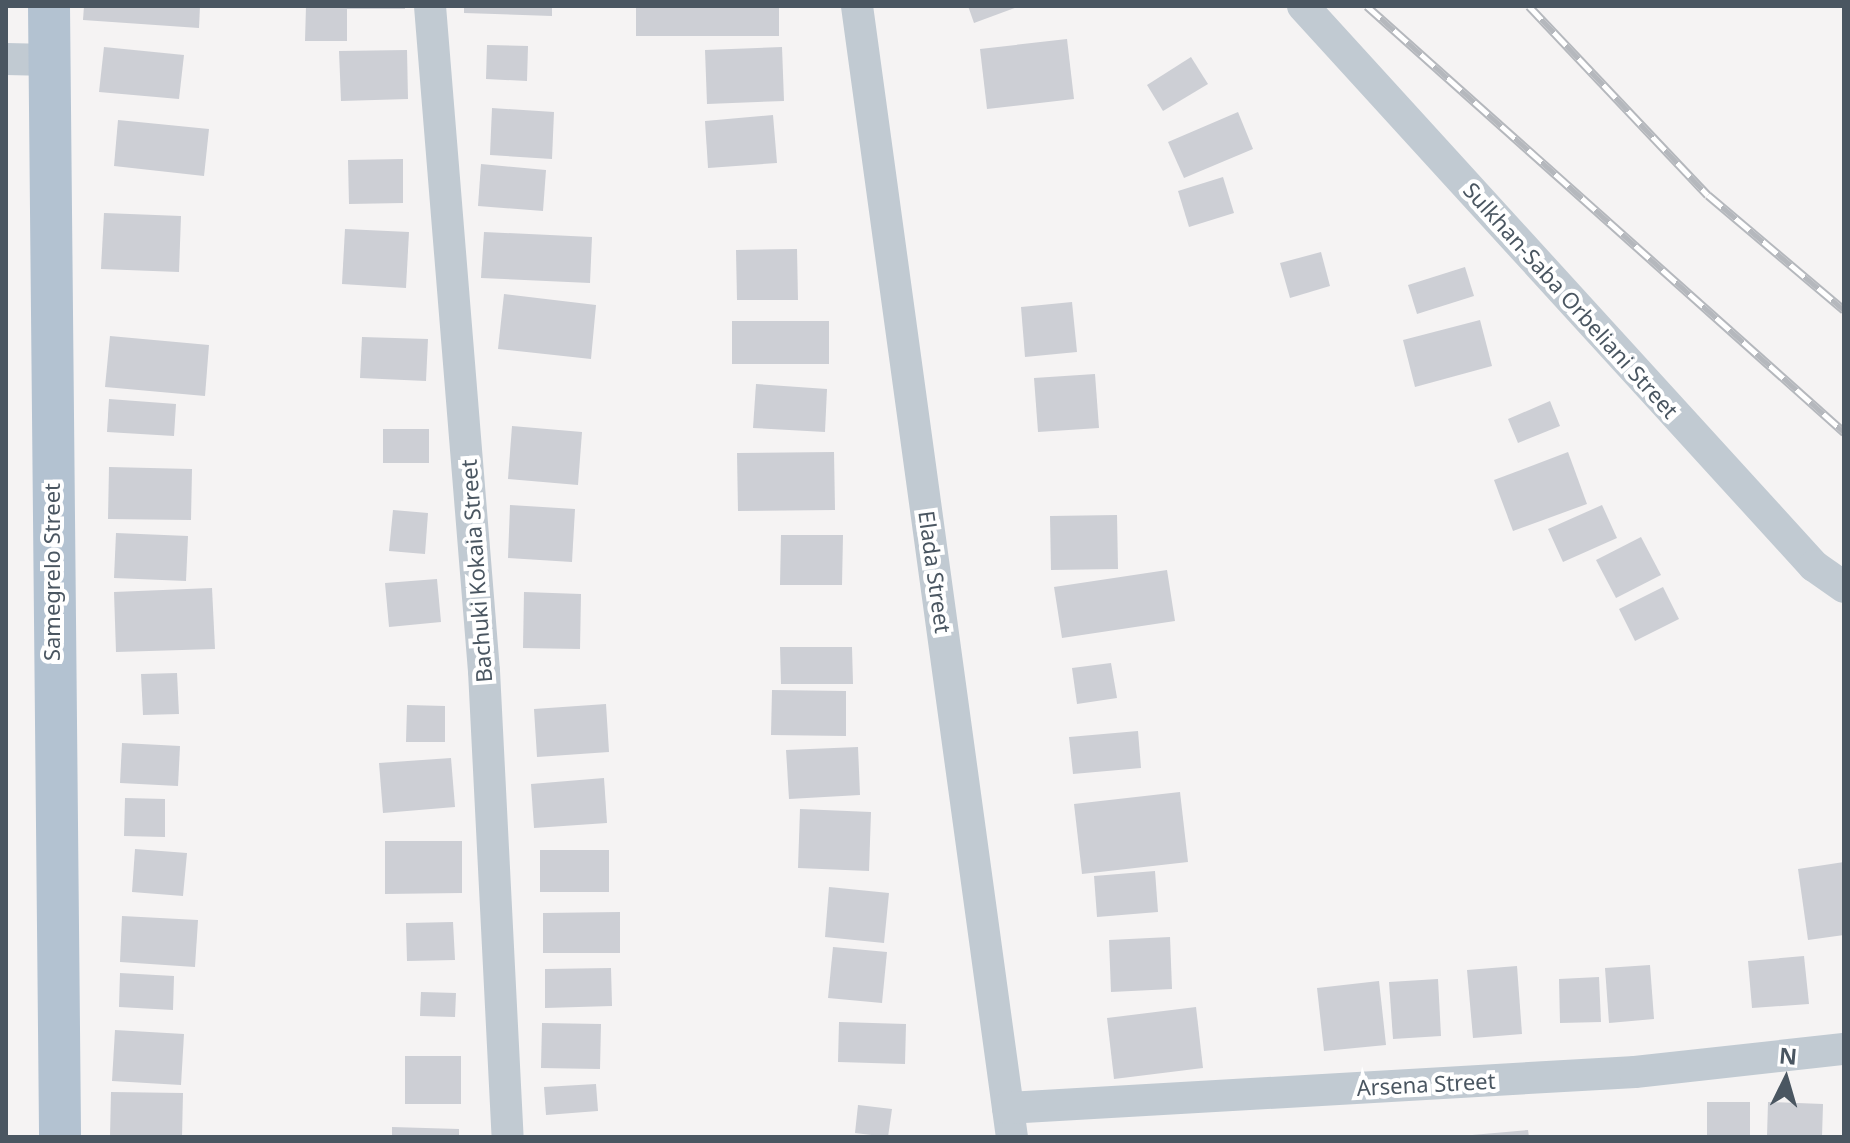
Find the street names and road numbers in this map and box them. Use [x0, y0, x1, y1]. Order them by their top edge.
street label: Sulkhan-Saba Orbeliani Street [1458, 177, 1684, 423]
street label: Bachuki Kokaia Street [455, 458, 497, 684]
street label: Samegrelo Street [39, 483, 65, 661]
street label: Elada Street [913, 509, 957, 635]
street label: Arsena Street [1356, 1067, 1496, 1101]

